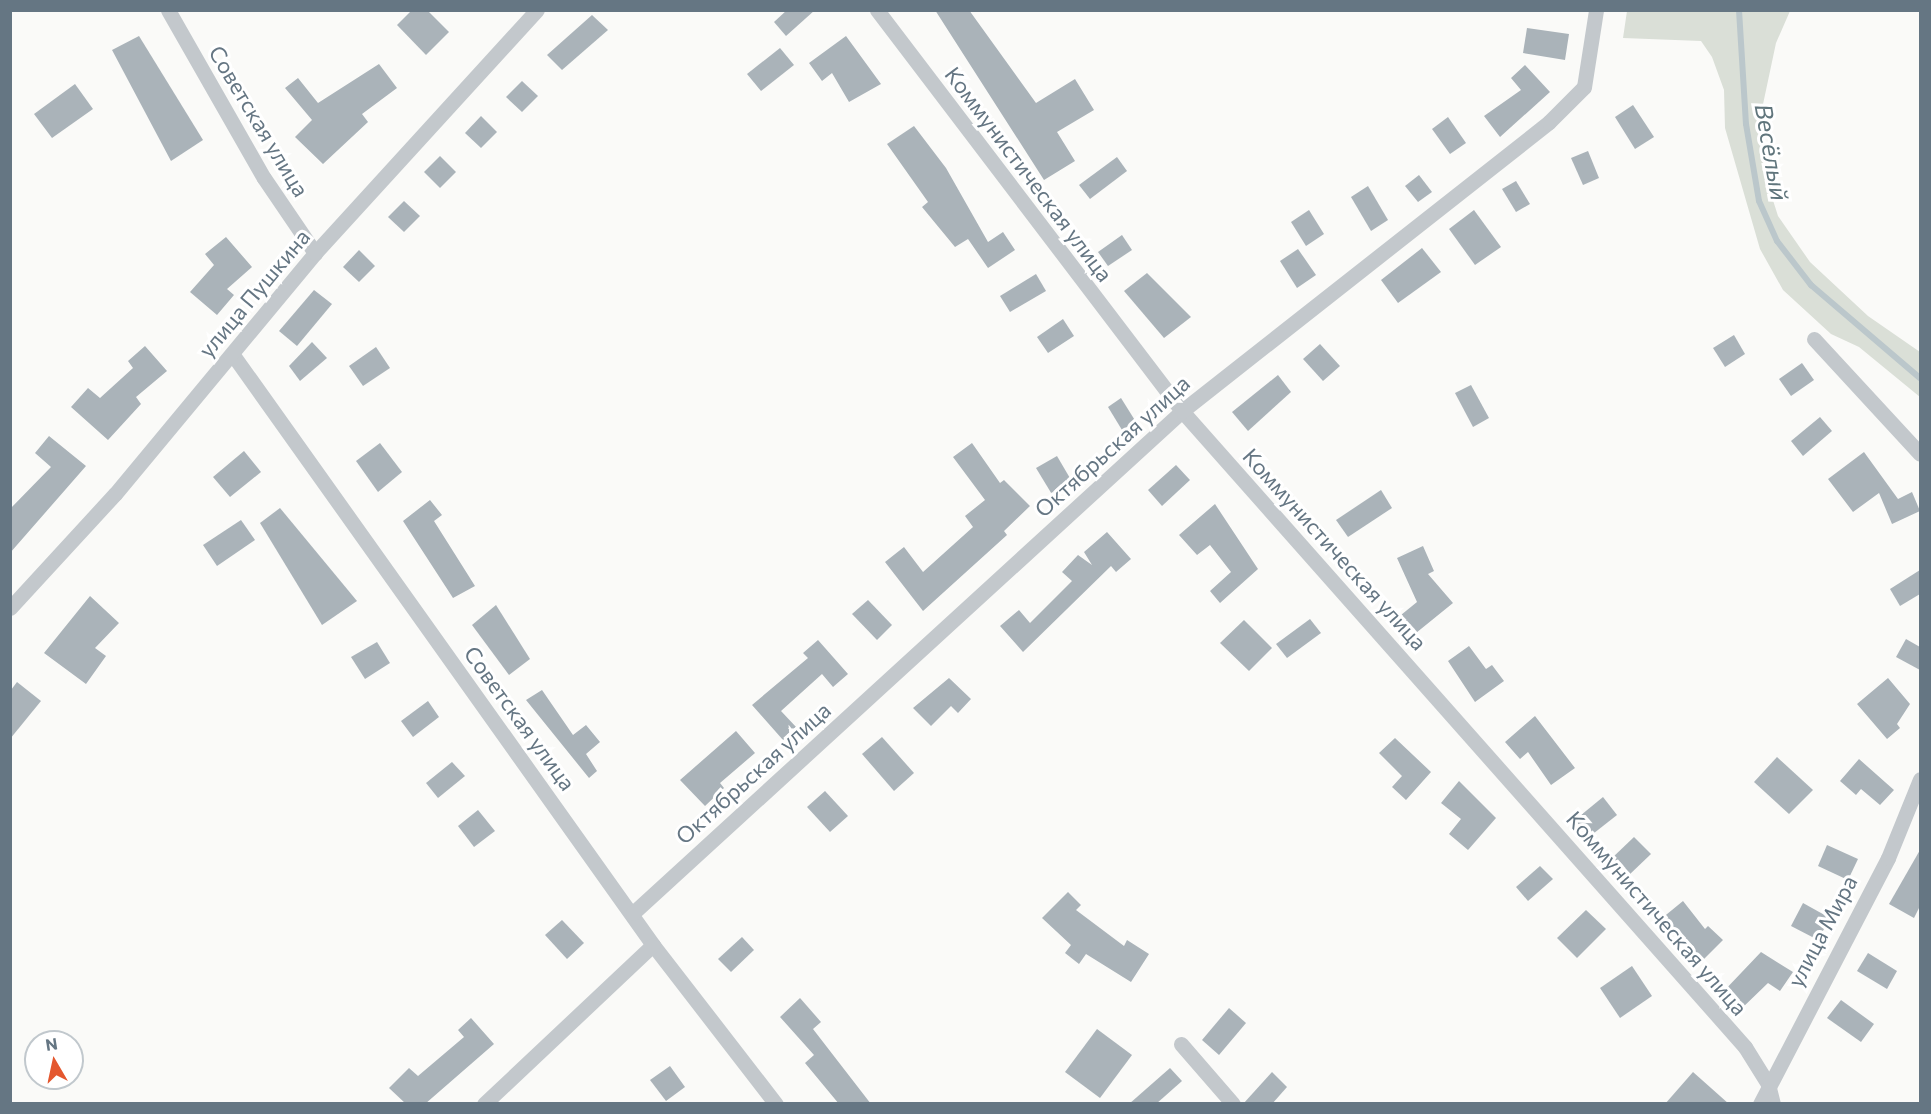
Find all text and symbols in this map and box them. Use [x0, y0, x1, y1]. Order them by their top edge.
street label: Советская улица [203, 41, 315, 201]
street label: Коммунистическая улица [940, 61, 1118, 287]
water label: Весёлый [1749, 101, 1795, 203]
street label: улица Пушкина [193, 224, 315, 362]
street label: Октябрьская улица [1029, 370, 1195, 522]
street label: Коммунистическая улица [1238, 443, 1432, 655]
street label: Советская улица [459, 641, 581, 795]
street label: Октябрьская улица [670, 697, 836, 849]
street label: Коммунистическая улица [1561, 805, 1753, 1021]
street label: улица Мира [1782, 871, 1862, 991]
north arrow [24, 1030, 84, 1090]
text: N [44, 1033, 59, 1054]

